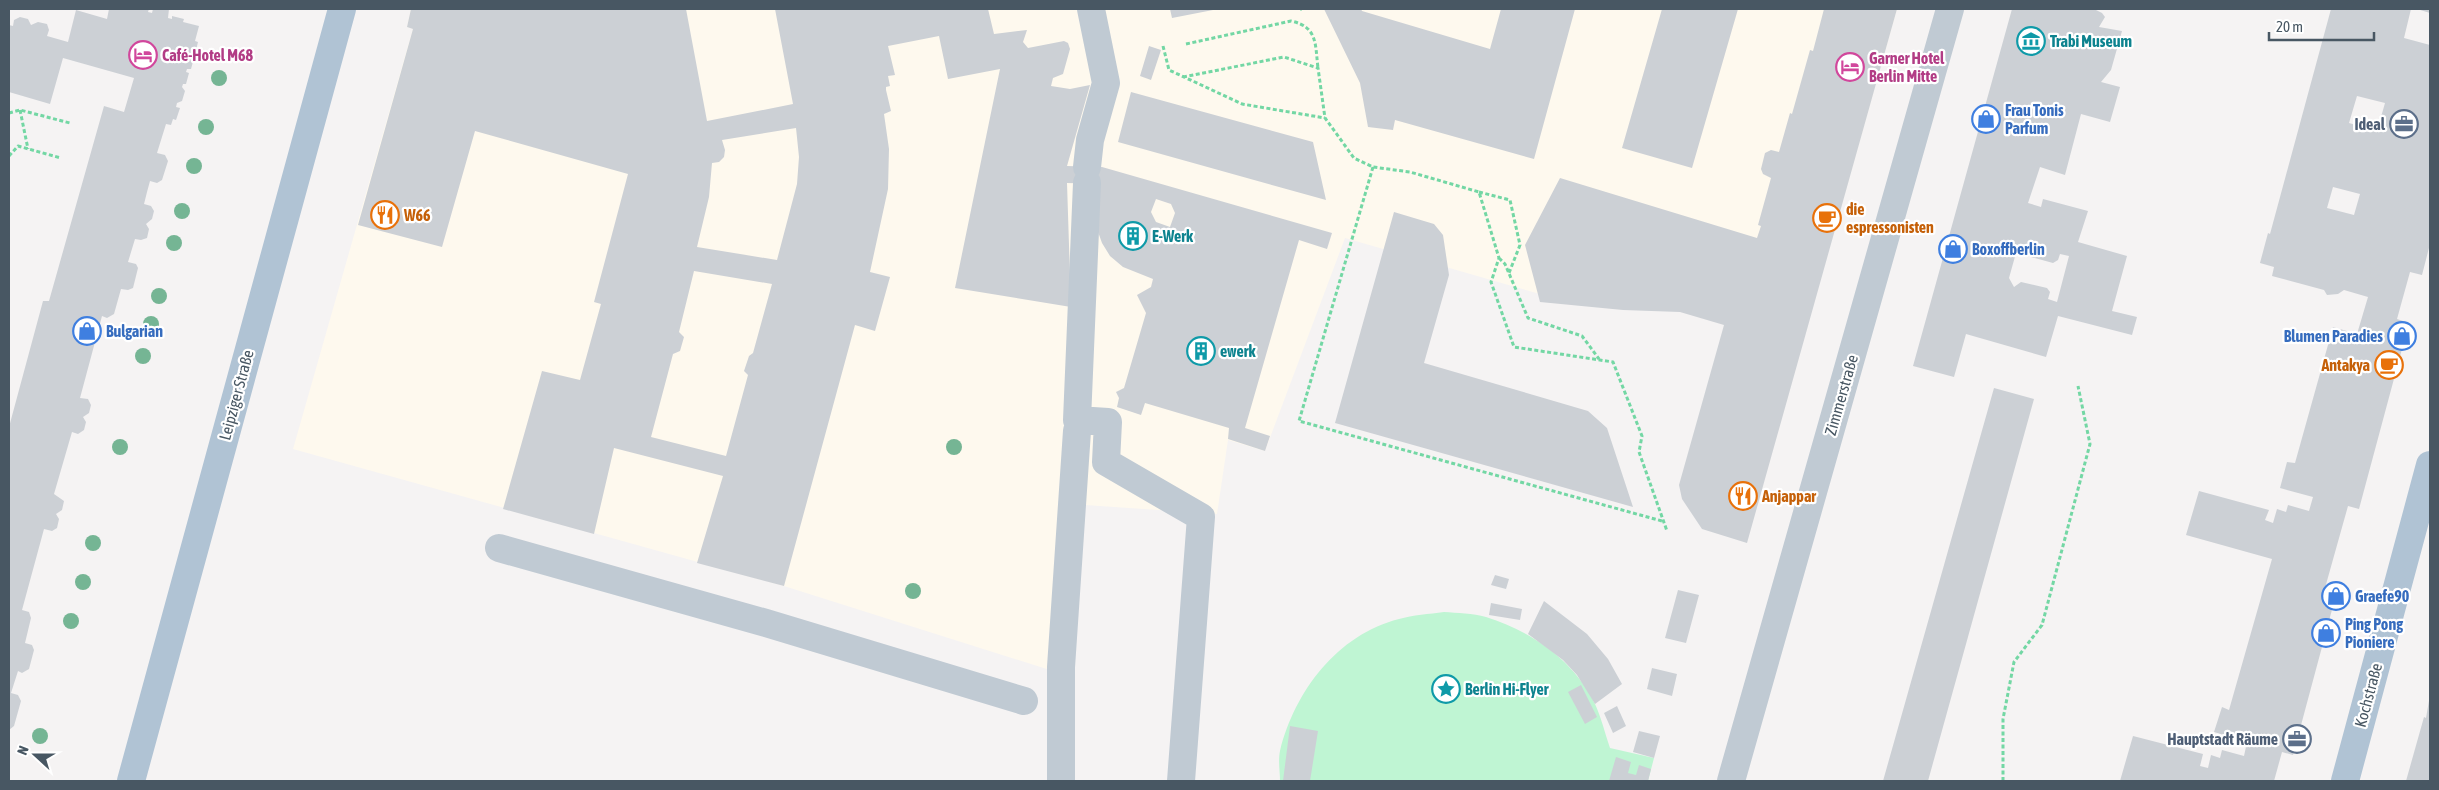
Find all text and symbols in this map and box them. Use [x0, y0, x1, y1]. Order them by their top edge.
scale bar [2269, 10, 2374, 42]
text: 20 m [2276, 18, 2303, 35]
museum icon: Trabi Museum [2016, 26, 2046, 56]
place label: Trabi Museum [2050, 32, 2132, 50]
hotel icon: Café-Hotel M68 [128, 40, 158, 70]
place label: Café-Hotel M68 [162, 46, 254, 64]
place label: Garner Hotel Berlin Mitte [1869, 49, 1945, 85]
hotel icon: Garner Hotel Berlin Mitte [1835, 52, 1865, 82]
place label: Frau Tonis Parfum [2005, 101, 2064, 137]
shop icon: Frau Tonis Parfum [1971, 104, 2001, 134]
office icon: Ideal [2389, 109, 2419, 139]
place label: Ideal [2354, 115, 2386, 133]
restaurant icon: W66 [370, 200, 400, 230]
place label: die espressonisten [1846, 200, 1934, 236]
cafe icon: die espressonisten [1812, 203, 1842, 233]
place label: W66 [403, 206, 431, 224]
building icon: E-Werk [1118, 221, 1148, 251]
place label: E-Werk [1152, 227, 1194, 245]
shop icon: Boxoffberlin [1938, 234, 1968, 264]
place label: Boxoffberlin [1972, 240, 2045, 258]
shop icon: Bulgarian [72, 316, 102, 346]
shop icon: Blumen Paradies [2387, 321, 2417, 351]
place label: Bulgarian [106, 322, 163, 340]
place label: Blumen Paradies [2284, 327, 2383, 345]
building icon: ewerk [1186, 336, 1216, 366]
place label: ewerk [1220, 342, 1256, 360]
street label: Leipziger Straße [215, 348, 258, 442]
cafe icon: Antakya [2374, 350, 2404, 380]
street label: Zimmerstraße [1821, 353, 1861, 437]
place label: Antakya [2320, 356, 2370, 374]
restaurant icon: Anjappar [1728, 481, 1758, 511]
place label: Anjappar [1761, 487, 1816, 505]
shop icon: Graefe90 [2321, 581, 2351, 611]
place label: Graefe90 [2355, 587, 2410, 605]
place label: Ping Pong Pioniere [2345, 615, 2403, 651]
shop icon: Ping Pong Pioniere [2311, 618, 2341, 648]
street label: Kochstraße [2351, 661, 2385, 729]
place icon: Berlin Hi-Flyer [1431, 674, 1461, 704]
place label: Berlin Hi-Flyer [1465, 680, 1549, 698]
office icon: Hauptstadt Räume [2282, 724, 2312, 754]
north arrow [10, 730, 60, 780]
place label: Hauptstadt Räume [2167, 730, 2278, 748]
text: N [14, 744, 32, 757]

